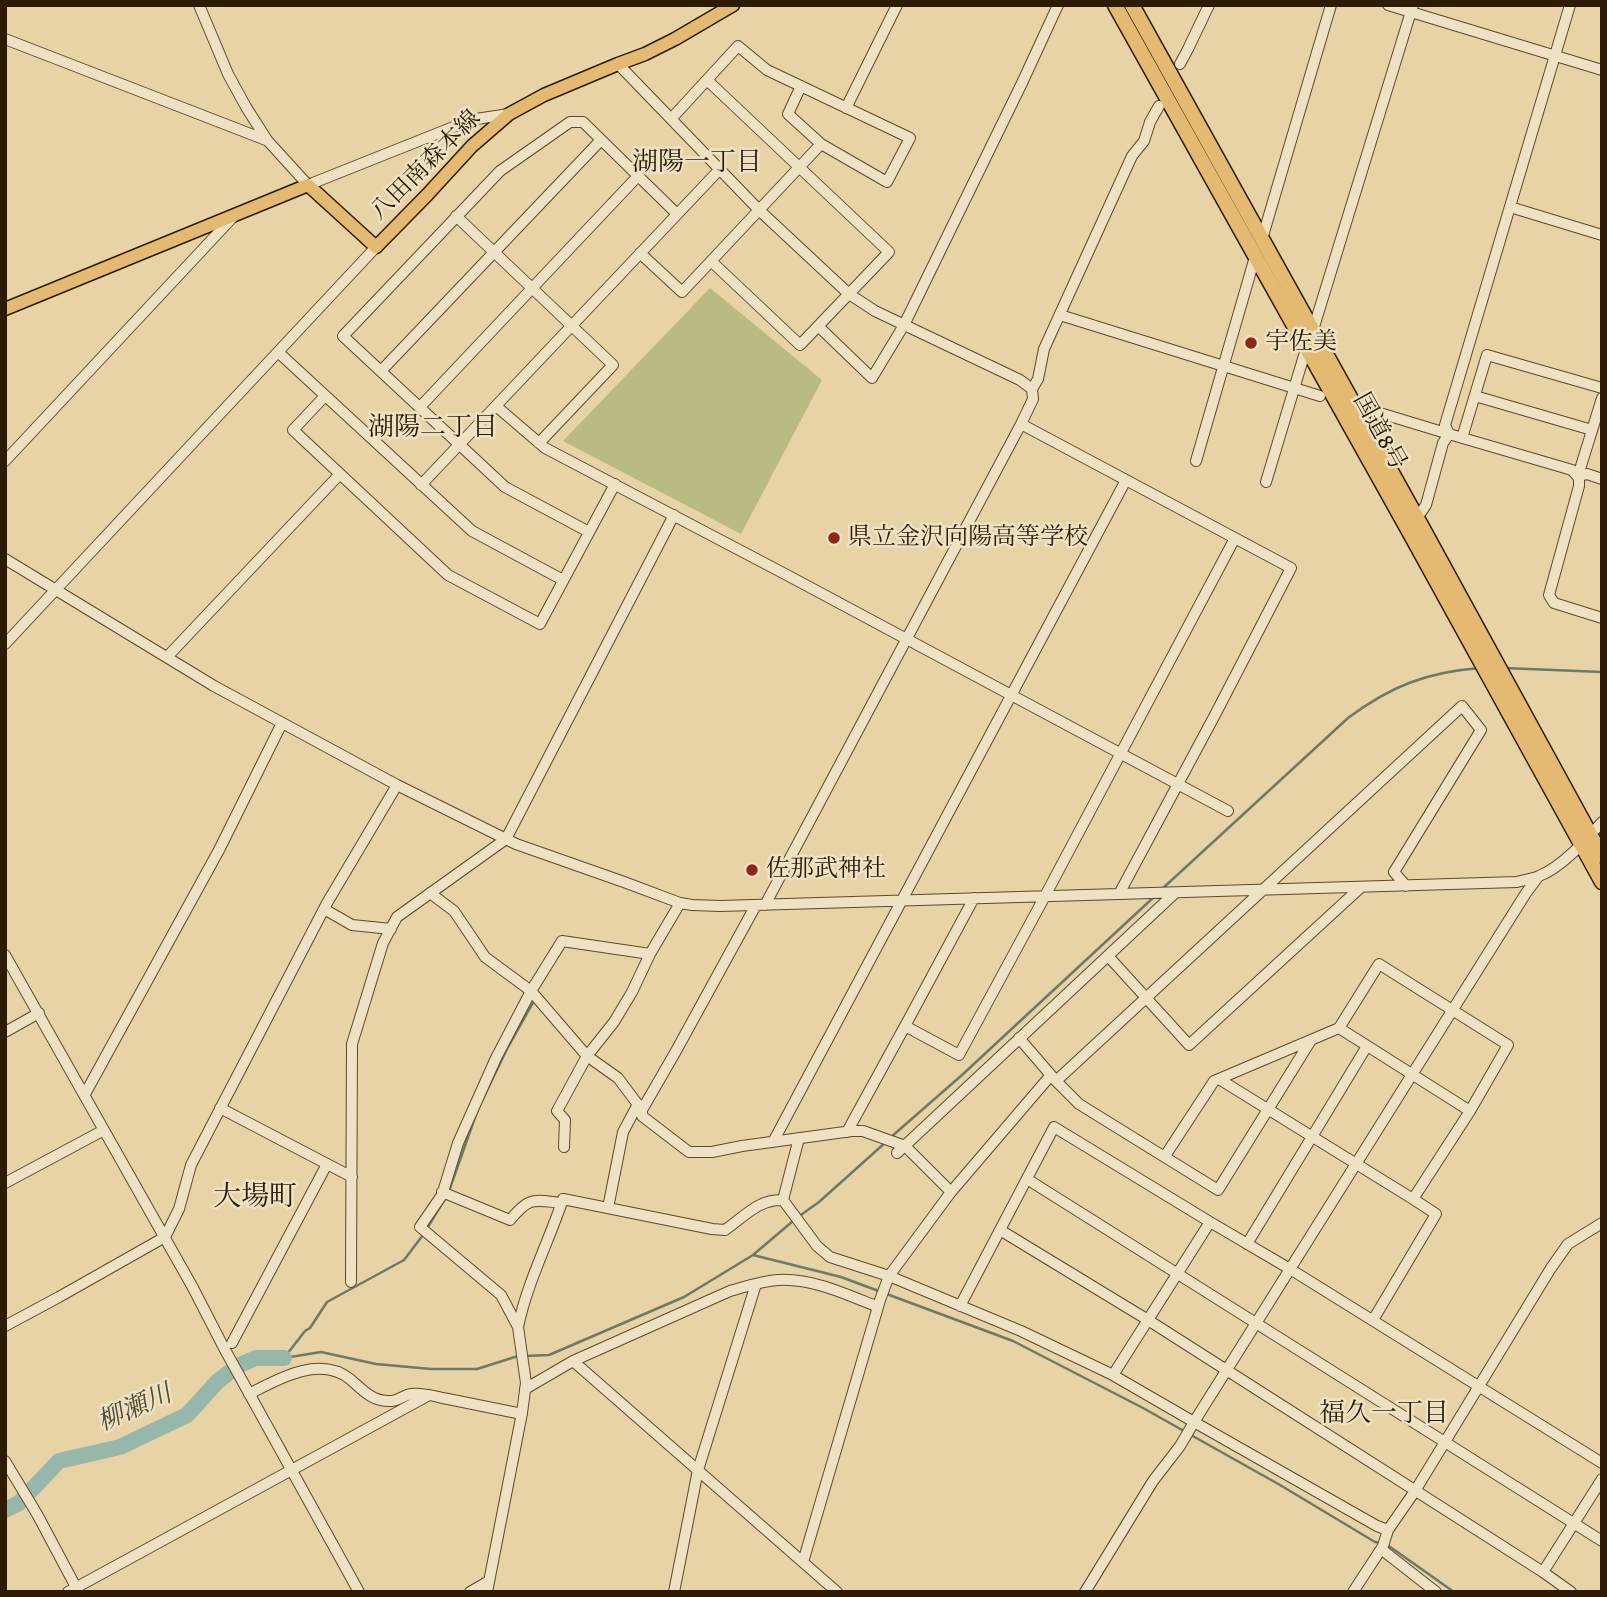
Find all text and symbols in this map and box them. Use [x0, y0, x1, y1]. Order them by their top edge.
street label: 八田南森本線 [365, 105, 487, 227]
district label: 湖陽一丁目 [632, 147, 762, 179]
place label: 宇佐美 [1265, 329, 1337, 357]
marker: 宇佐美 [1243, 335, 1259, 351]
street label: 国道8号 [1346, 388, 1412, 476]
district label: 湖陽二丁目 [368, 412, 498, 444]
place label: 県立金沢向陽高等学校 [848, 524, 1088, 552]
marker: 県立金沢向陽高等学校 [826, 530, 842, 546]
place label: 佐那武神社 [766, 856, 886, 884]
marker: 佐那武神社 [744, 862, 760, 878]
district label: 大場町 [213, 1181, 297, 1215]
water label: 柳瀬川 [93, 1379, 177, 1439]
district label: 福久一丁目 [1319, 1398, 1449, 1430]

